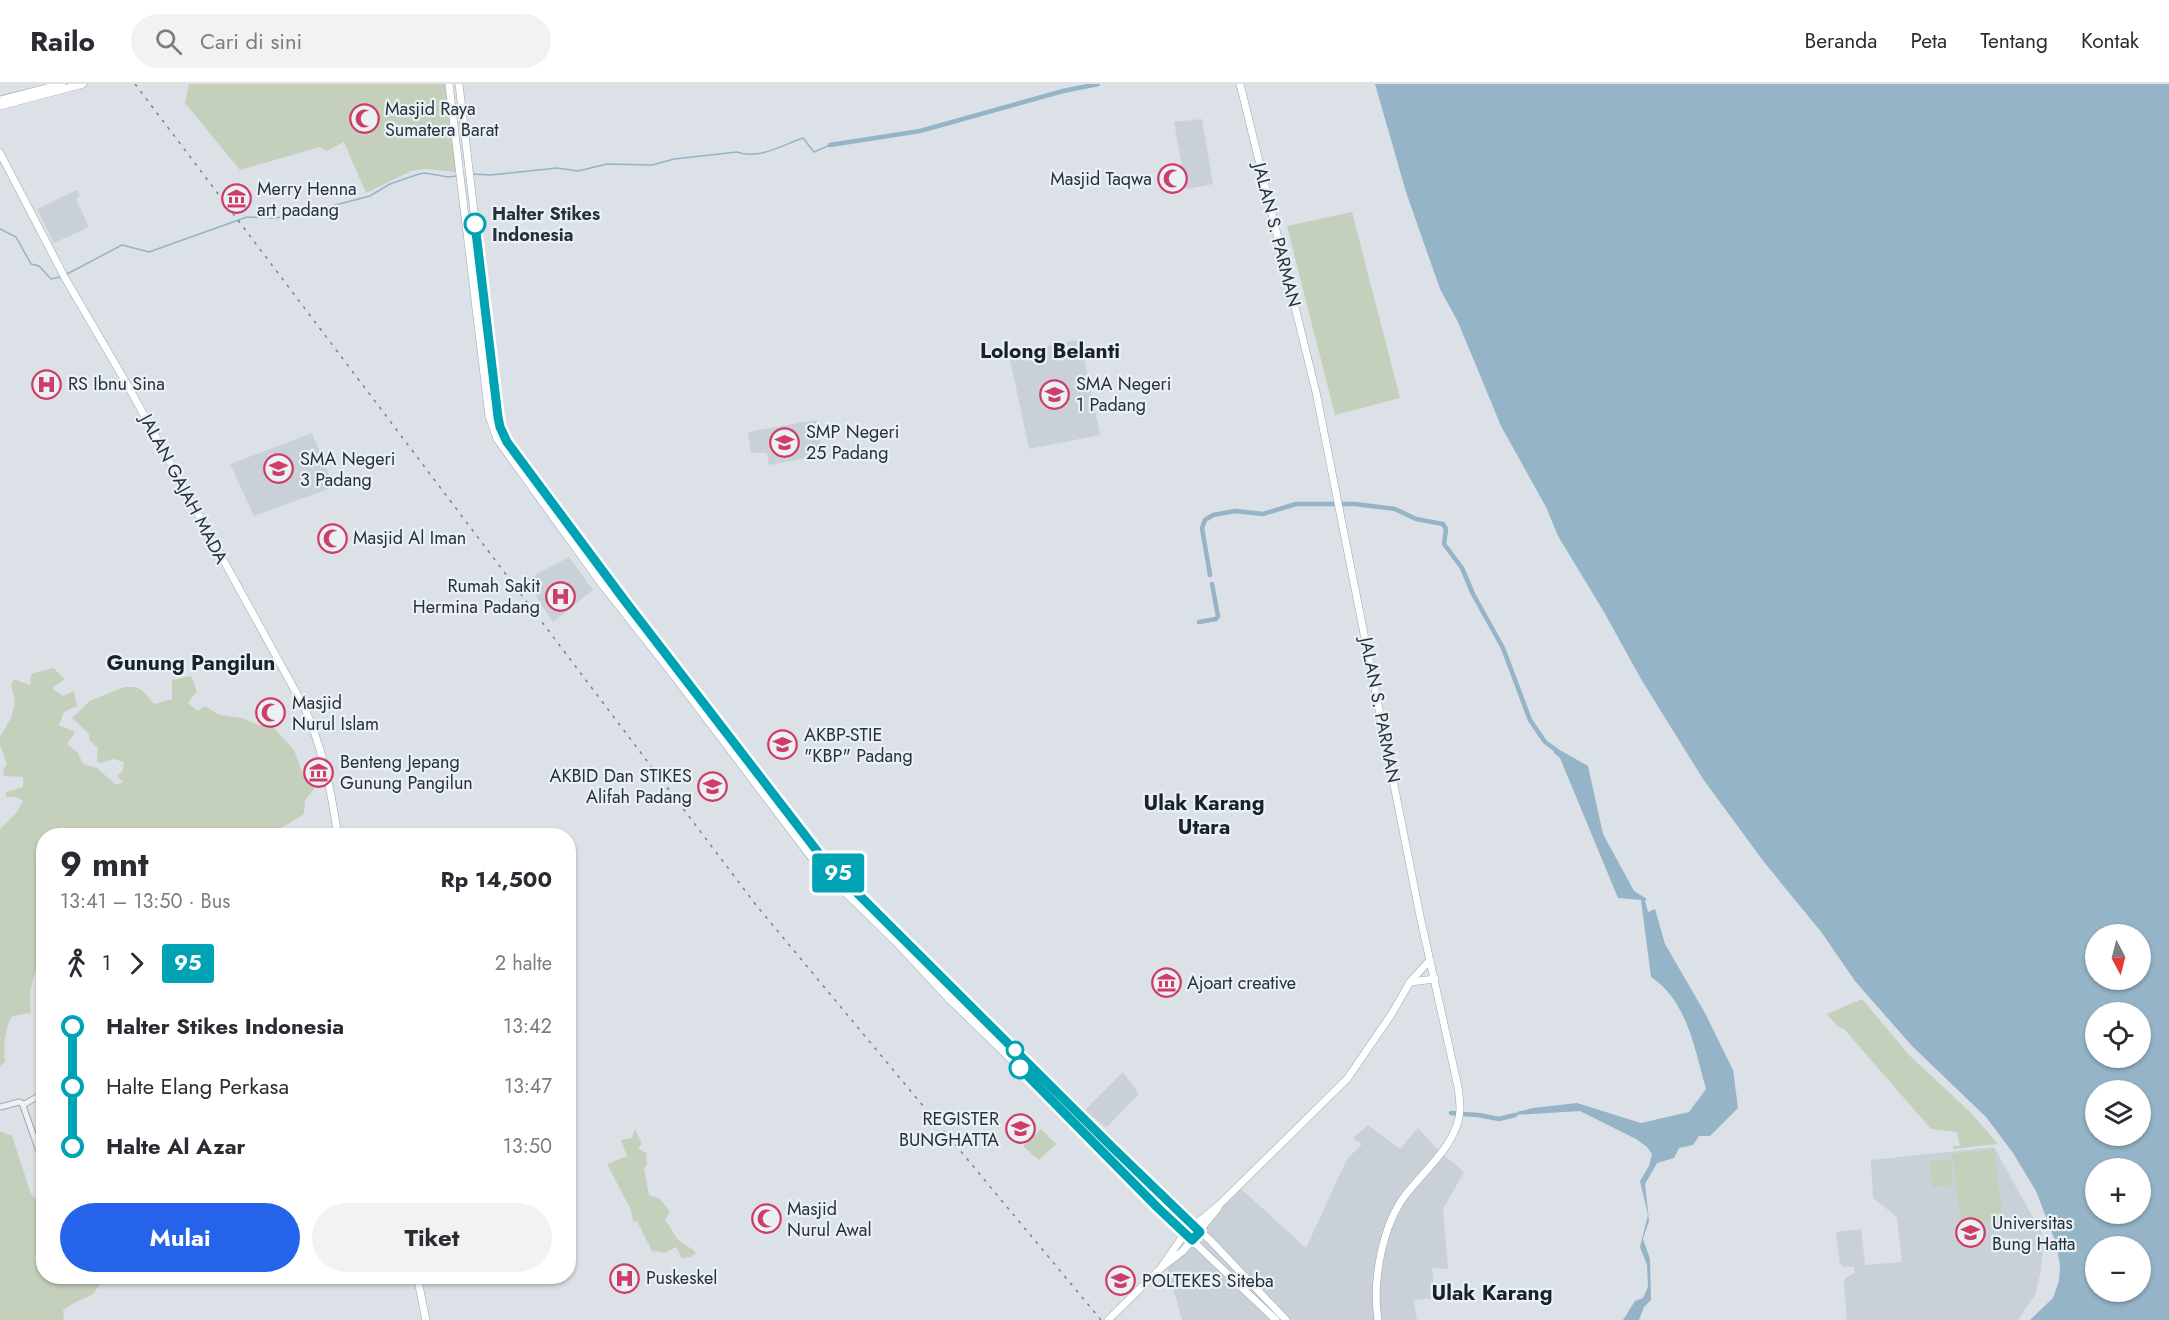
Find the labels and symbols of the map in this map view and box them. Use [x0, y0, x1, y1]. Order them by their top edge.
place label: Masjid Raya Sumatera Barat [385, 96, 499, 143]
mosque icon: Masjid Raya Sumatera Barat [348, 103, 380, 135]
street label: JALAN S. PARMAN [1246, 158, 1307, 310]
mosque icon: Masjid Taqwa [1157, 163, 1189, 195]
place label: Masjid Taqwa [1050, 166, 1152, 192]
place label: Merry Henna art padang [257, 176, 357, 223]
museum icon: Merry Henna art padang [220, 183, 252, 215]
place label: Halter Stikes Indonesia [492, 201, 600, 248]
marker: Halter Stikes Indonesia [464, 213, 486, 235]
district label: Lolong Belanti [980, 336, 1120, 366]
hospital icon: RS Ibnu Sina [31, 368, 63, 400]
place label: RS Ibnu Sina [68, 371, 165, 397]
place label: SMA Negeri 1 Padang [1076, 371, 1171, 418]
school or university icon: SMA Negeri 1 Padang [1039, 378, 1071, 410]
street label: JALAN GAJAH MADA [133, 408, 234, 568]
place label: SMP Negeri 25 Padang [806, 419, 899, 466]
school or university icon: SMP Negeri 25 Padang [769, 426, 801, 458]
place label: SMA Negeri 3 Padang [300, 446, 395, 493]
school or university icon: SMA Negeri 3 Padang [263, 453, 295, 485]
mosque icon: Masjid Al Iman [316, 522, 348, 554]
place label: Masjid Al Iman [353, 525, 466, 551]
place label: Rumah Sakit Hermina Padang [413, 573, 541, 620]
hospital icon: Rumah Sakit Hermina Padang [545, 580, 577, 612]
street label: JALAN S. PARMAN [1353, 633, 1407, 785]
district label: Gunung Pangilun [107, 648, 275, 678]
place label: Masjid Nurul Islam [292, 690, 379, 737]
mosque icon: Masjid Nurul Islam [255, 697, 287, 729]
place label: AKBP-STIE "KBP" Padang [804, 722, 913, 769]
school or university icon: AKBP-STIE "KBP" Padang [767, 729, 799, 761]
place label: Benteng Jepang Gunung Pangilun [340, 749, 473, 796]
museum icon: Benteng Jepang Gunung Pangilun [303, 756, 335, 788]
place label: AKBID Dan STIKES Alifah Padang [550, 763, 692, 810]
school or university icon: AKBID Dan STIKES Alifah Padang [697, 770, 729, 802]
district label: Ulak Karang Utara [1144, 788, 1264, 842]
line badge: 95 [811, 854, 865, 892]
north arrow [2085, 924, 2151, 990]
museum icon: Ajoart creative [1150, 967, 1182, 999]
place label: Ajoart creative [1187, 970, 1296, 996]
unlabelled marker [1006, 1041, 1024, 1059]
unlabelled marker [1009, 1057, 1031, 1079]
place label: REGISTER BUNGHATTA [899, 1106, 999, 1153]
school or university icon: REGISTER BUNGHATTA [1004, 1113, 1036, 1145]
place label: Masjid Nurul Awal [787, 1196, 872, 1243]
mosque icon: Masjid Nurul Awal [750, 1203, 782, 1235]
place label: Universitas Bung Hatta [1992, 1210, 2075, 1257]
school or university icon: Universitas Bung Hatta [1955, 1217, 1987, 1249]
hospital icon: Puskeskel [609, 1262, 641, 1294]
place label: Puskeskel [646, 1265, 717, 1291]
school or university icon: POLTEKES Siteba [1105, 1265, 1137, 1297]
place label: POLTEKES Siteba [1142, 1268, 1274, 1294]
district label: Ulak Karang [1432, 1278, 1552, 1308]

